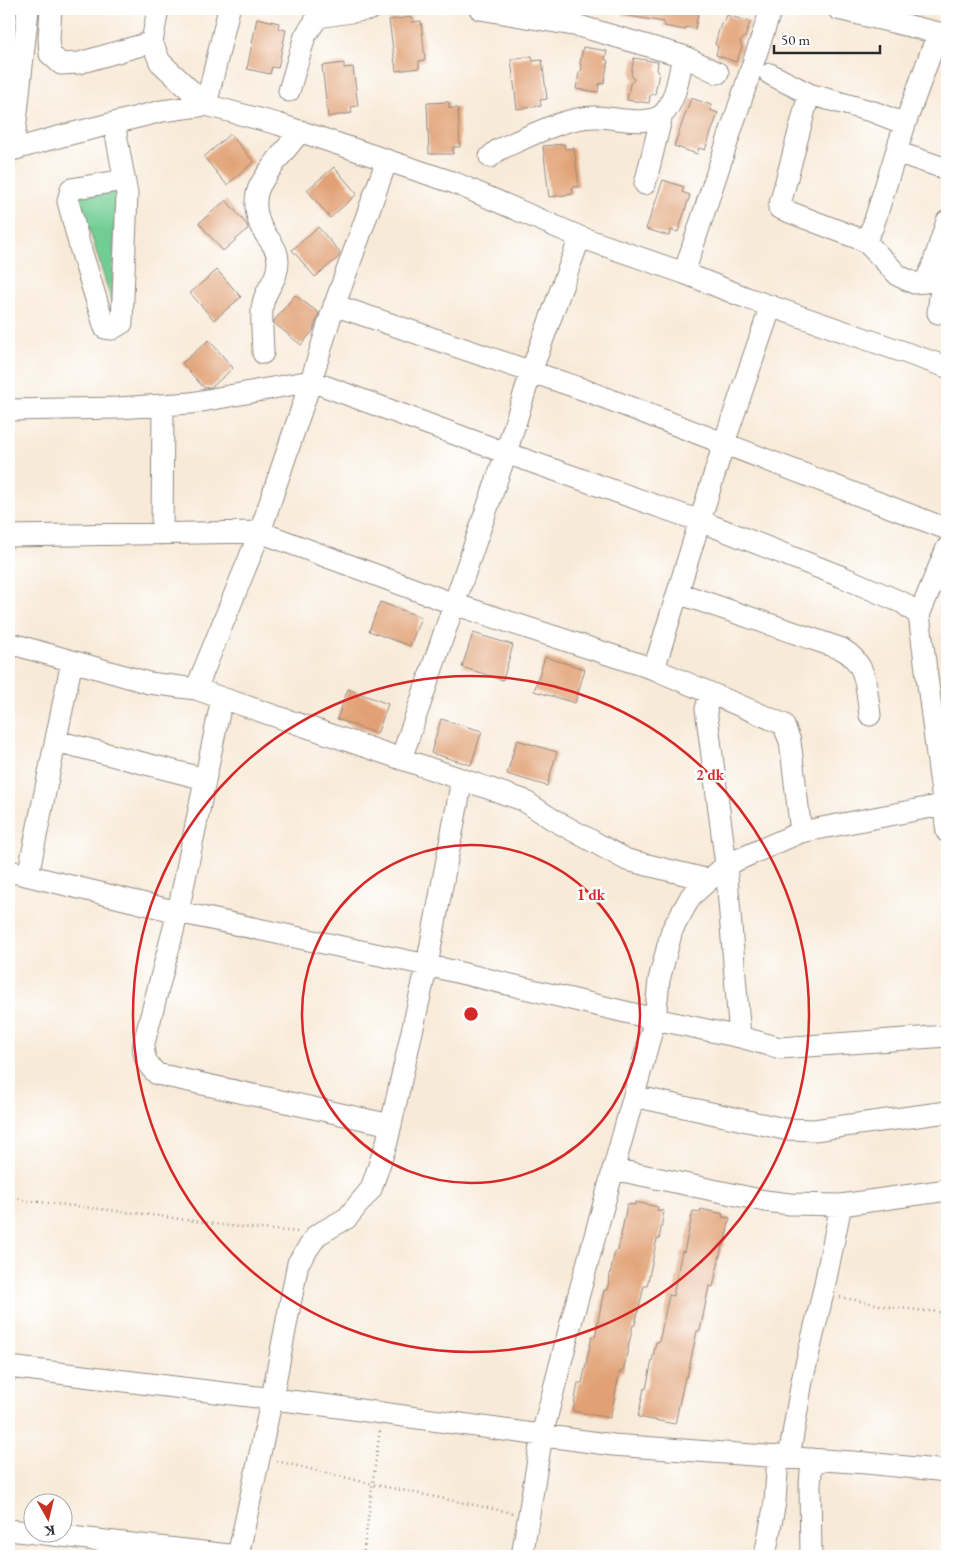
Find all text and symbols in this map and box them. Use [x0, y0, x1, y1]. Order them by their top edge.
scale bar [774, 22, 880, 54]
text: 50 m [781, 30, 810, 49]
text: 2 dk [696, 765, 725, 784]
text: 1 dk [577, 885, 606, 904]
centre of rings [462, 1005, 480, 1023]
north arrow [22, 1492, 72, 1542]
text: K [43, 1521, 56, 1541]

